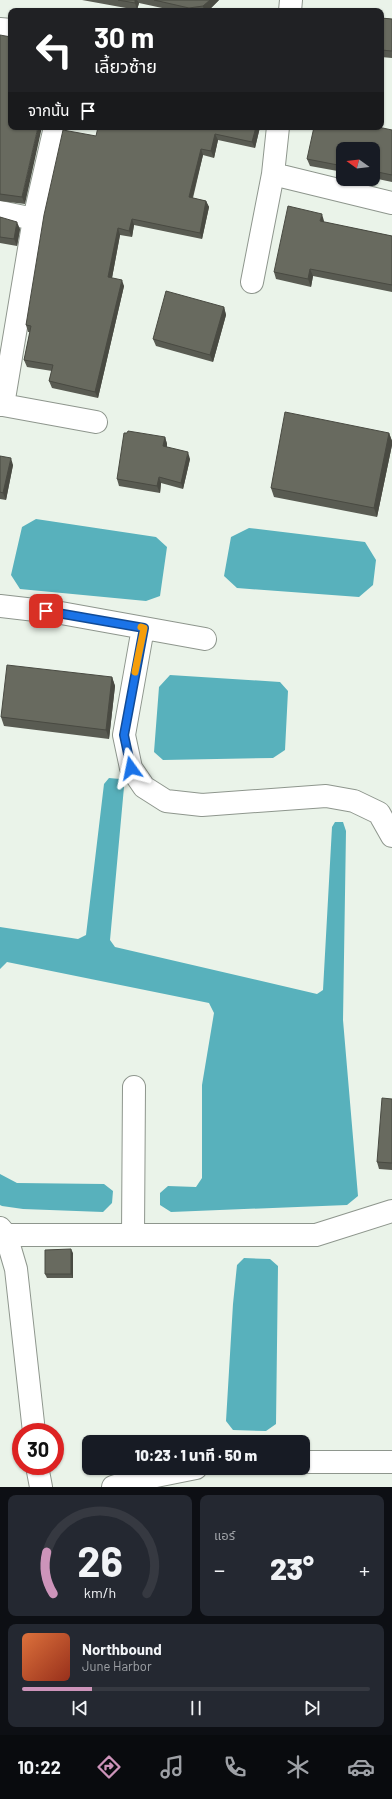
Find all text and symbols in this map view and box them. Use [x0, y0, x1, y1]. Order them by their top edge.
text: 30 m [94, 20, 154, 54]
icon: left [28, 24, 80, 76]
text: เลี้ยวซ้าย [94, 55, 157, 77]
icon: arrive [77, 100, 99, 122]
text: จากนั้น [28, 101, 69, 119]
north arrow [336, 142, 380, 186]
map controls [336, 142, 380, 186]
pin [29, 594, 63, 628]
icon: arrive [35, 600, 57, 622]
position arrow [110, 747, 152, 789]
speed limit sign: 30 [12, 1423, 64, 1475]
text: 10:23 · 1 นาที · 50 m [135, 1446, 257, 1464]
text: แอร์ [214, 1527, 235, 1543]
text: 26 [77, 1534, 123, 1584]
text: 23° [270, 1550, 314, 1586]
text: − [214, 1556, 225, 1582]
text: + [359, 1556, 370, 1582]
text: km/h [84, 1583, 116, 1600]
text: Northbound [82, 1640, 162, 1658]
text: June Harbor [82, 1658, 152, 1674]
icon: previous [69, 1697, 91, 1719]
icon: pause [185, 1697, 207, 1719]
icon: next [301, 1697, 323, 1719]
icon: directions [95, 1753, 123, 1781]
icon: music [158, 1753, 186, 1781]
icon: phone [221, 1753, 249, 1781]
icon: climate [284, 1753, 312, 1781]
icon: car [347, 1753, 375, 1781]
text: 10:22 [17, 1756, 61, 1778]

